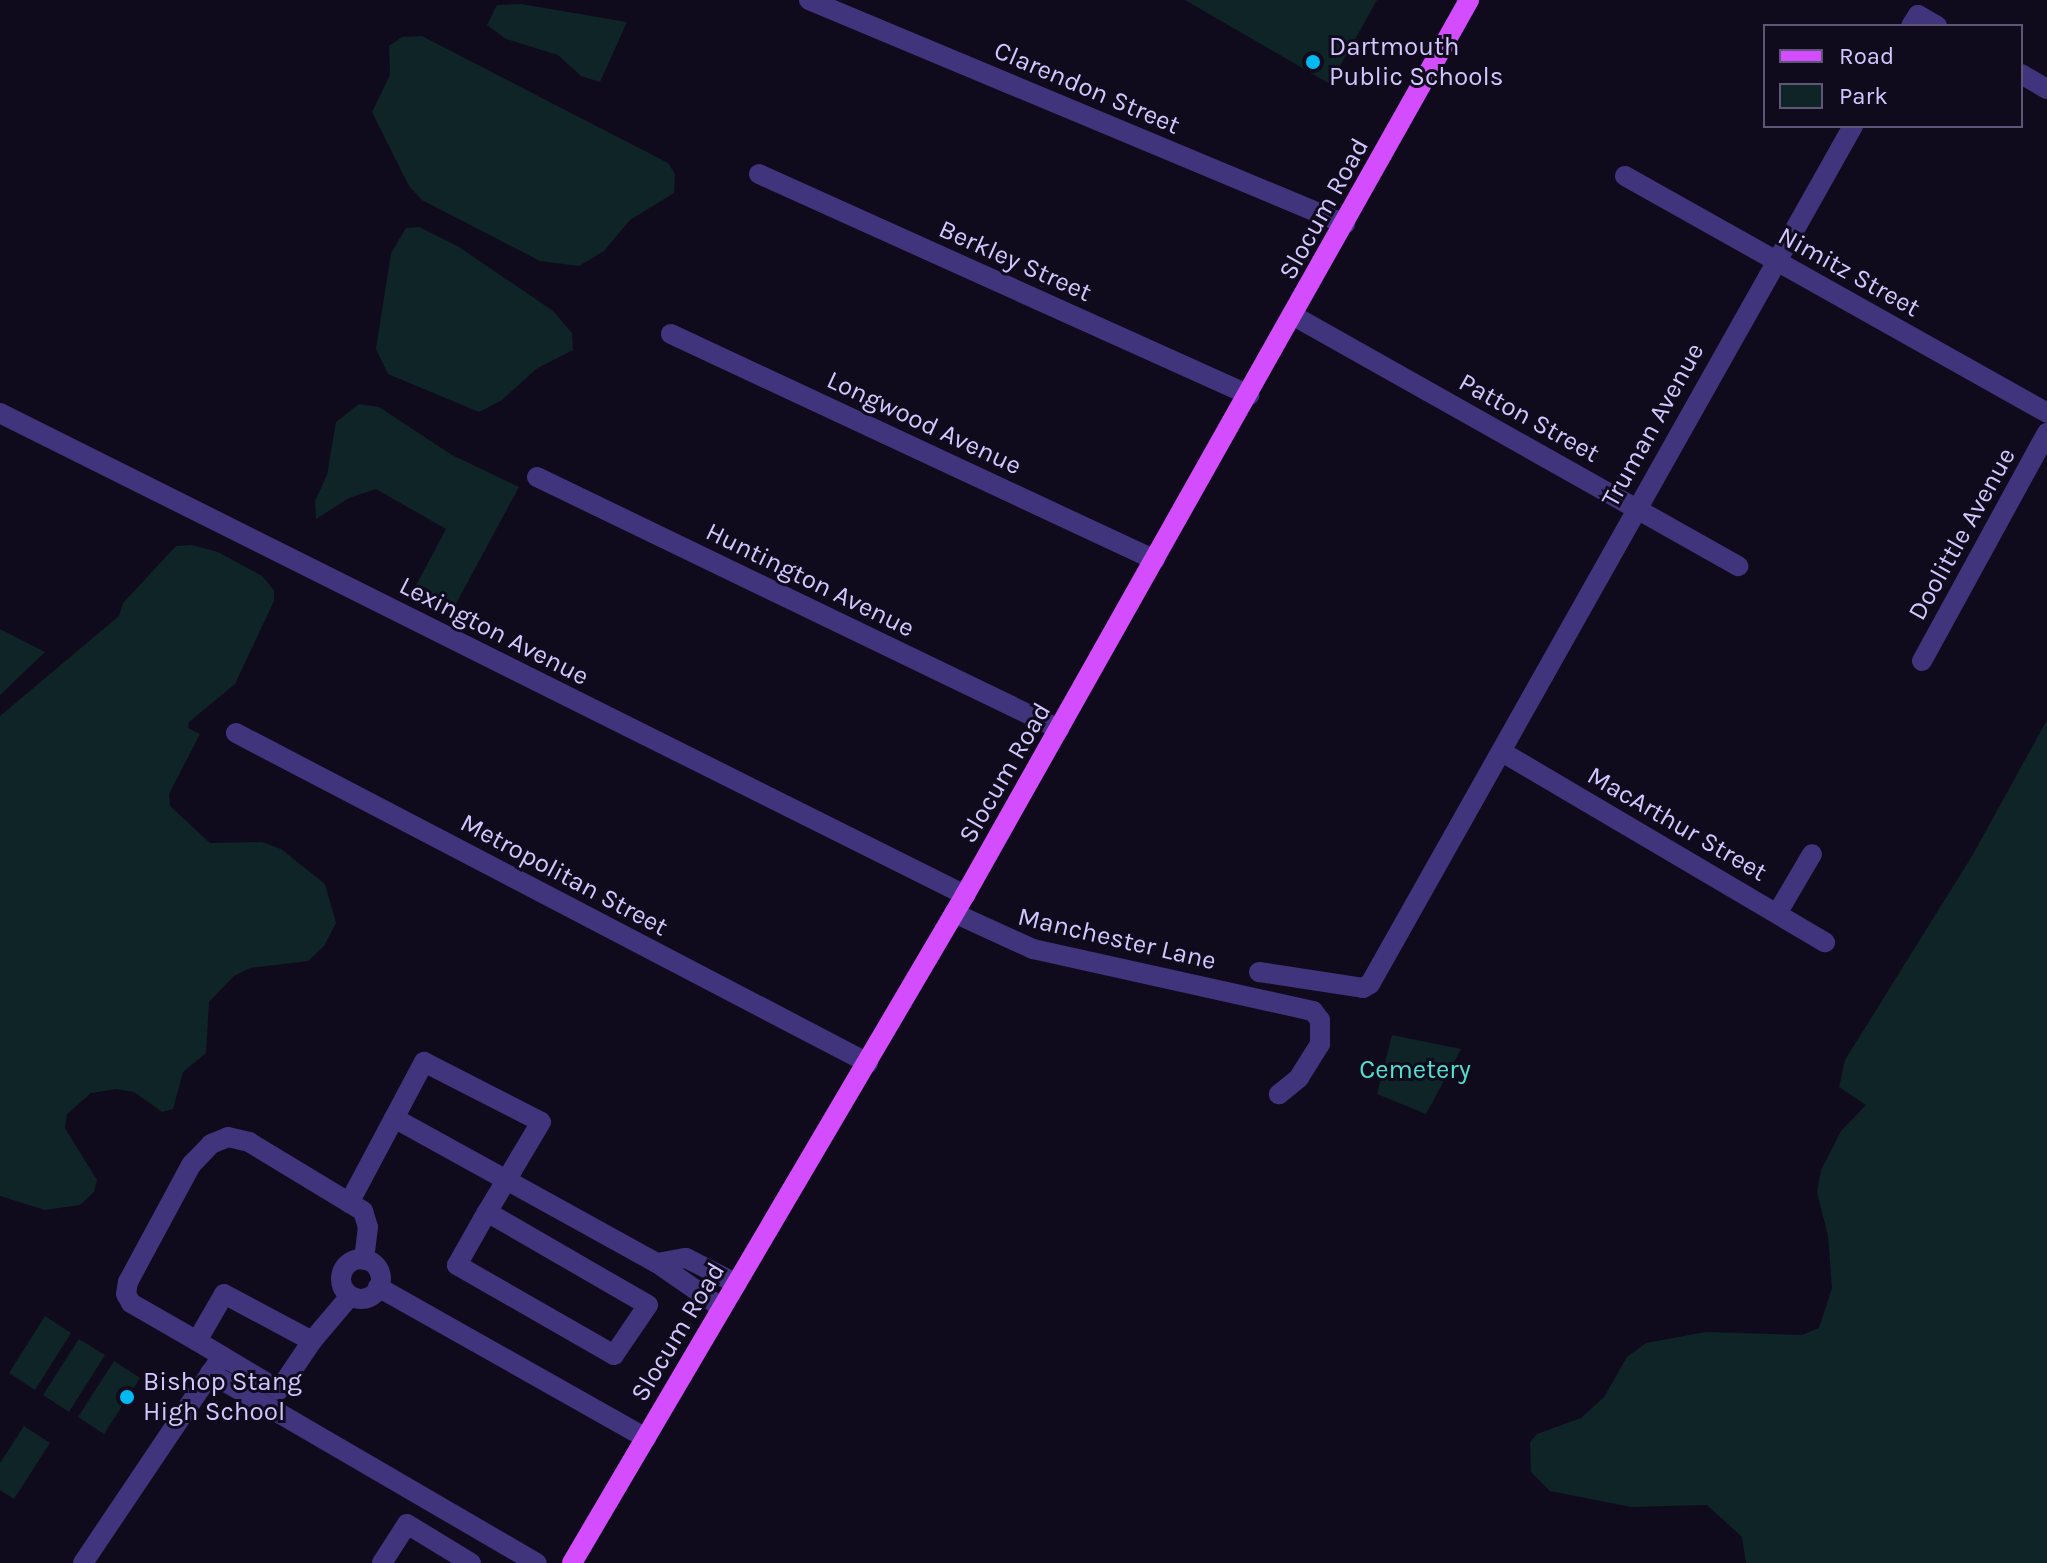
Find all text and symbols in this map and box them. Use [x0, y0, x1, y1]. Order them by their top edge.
legend [1763, 24, 2023, 128]
place label: Dartmouth Public Schools [1329, 31, 1503, 92]
street label: Clarendon Street [989, 35, 1185, 141]
text: Road [1839, 42, 1894, 70]
marker: Dartmouth Public Schools [1304, 53, 1322, 71]
text: Park [1839, 82, 1888, 110]
street label: Slocum Road [1272, 133, 1376, 285]
street label: Berkley Street [934, 213, 1096, 309]
street label: Nimitz Street [1773, 220, 1925, 324]
street label: Truman Avenue [1595, 338, 1711, 512]
street label: Longwood Avenue [822, 364, 1026, 482]
street label: Patton Street [1453, 367, 1605, 469]
street label: Doolittle Avenue [1902, 442, 2022, 626]
street label: Huntington Avenue [701, 516, 919, 644]
street label: Lexington Avenue [394, 570, 594, 692]
street label: Slocum Road [952, 697, 1058, 849]
street label: MacArthur Street [1582, 760, 1772, 888]
street label: Metropolitan Street [455, 807, 673, 943]
street label: Manchester Lane [1015, 901, 1219, 977]
park label: Cemetery [1359, 1054, 1471, 1086]
street label: Slocum Road [624, 1257, 732, 1407]
place label: Bishop Stang High School [143, 1366, 302, 1428]
marker: Bishop Stang High School [118, 1388, 136, 1406]

